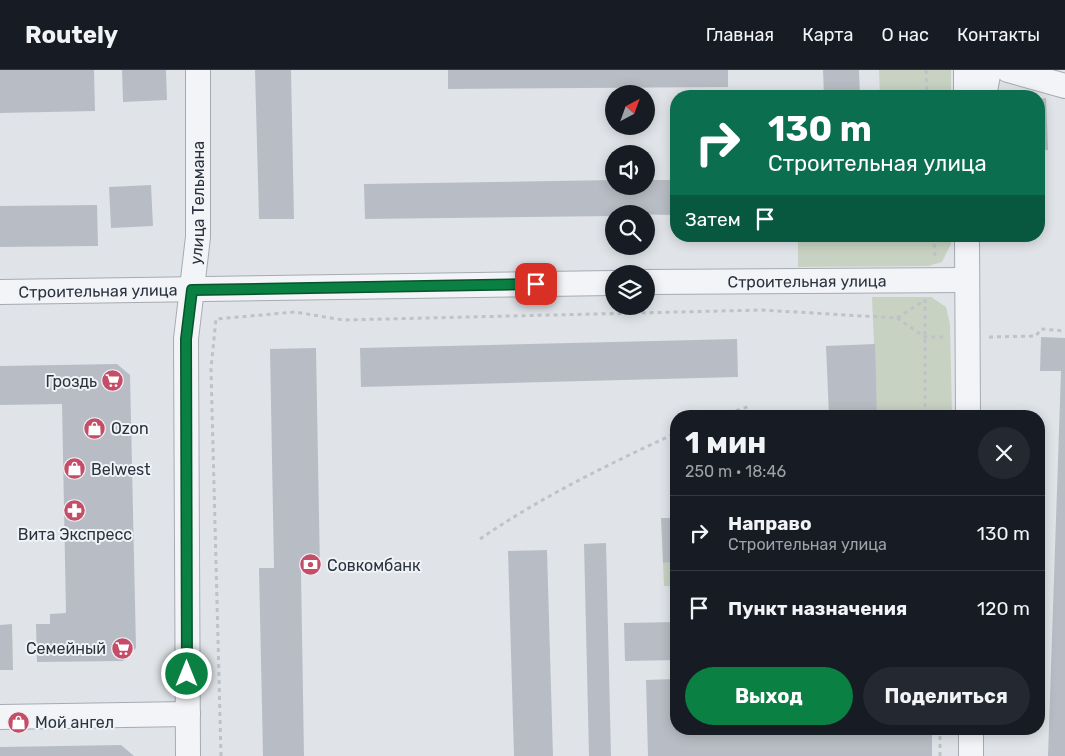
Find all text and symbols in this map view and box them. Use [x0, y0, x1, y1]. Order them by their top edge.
text: Routely [25, 21, 118, 49]
text: Главная [706, 24, 774, 46]
text: Карта [802, 24, 854, 46]
text: О нас [882, 24, 929, 46]
text: Контакты [957, 24, 1040, 46]
north arrow [605, 85, 655, 135]
map controls [605, 85, 655, 315]
text: 130 m [768, 108, 872, 150]
icon: right [685, 110, 750, 175]
street label: улица Тельмана [185, 141, 208, 266]
button: sound [605, 145, 655, 195]
text: Строительная улица [768, 150, 987, 177]
button: search [605, 205, 655, 255]
icon: arrive [751, 205, 779, 233]
text: Затем [685, 208, 741, 231]
pin [515, 263, 557, 305]
button: layers [605, 265, 655, 315]
icon: arrive [522, 270, 550, 298]
street label: Строительная улица [727, 271, 887, 291]
street label: Строительная улица [18, 280, 178, 301]
supermarket icon: Гроздь [101, 369, 125, 393]
place label: Гроздь [45, 372, 97, 391]
shop icon: Ozon [83, 416, 107, 440]
place label: Ozon [111, 419, 149, 438]
text: 1 мин [685, 425, 766, 461]
button: close [978, 427, 1030, 479]
shop icon: Belwest [63, 457, 87, 481]
place label: Belwest [91, 460, 151, 479]
text: 250 m · 18:46 [685, 462, 786, 481]
pharmacy icon: Вита Экспресс [63, 498, 87, 522]
text: Направо [728, 512, 812, 535]
icon: right [685, 519, 713, 547]
text: 130 m [977, 522, 1030, 545]
place label: Вита Экспресс [18, 525, 132, 544]
text: Строительная улица [728, 535, 887, 554]
bank icon: Совкомбанк [299, 553, 323, 577]
place label: Совкомбанк [327, 556, 421, 575]
icon: arrive [685, 594, 713, 622]
text: Пункт назначения [728, 597, 907, 620]
text: 120 m [977, 597, 1030, 620]
supermarket icon: Семейный [110, 636, 134, 660]
place label: Семейный [26, 639, 106, 658]
position arrow [160, 647, 212, 699]
button: Выход [685, 667, 853, 725]
button: Поделиться [863, 667, 1030, 725]
shop icon: Мой ангел [7, 710, 31, 734]
place label: Мой ангел [35, 713, 114, 732]

